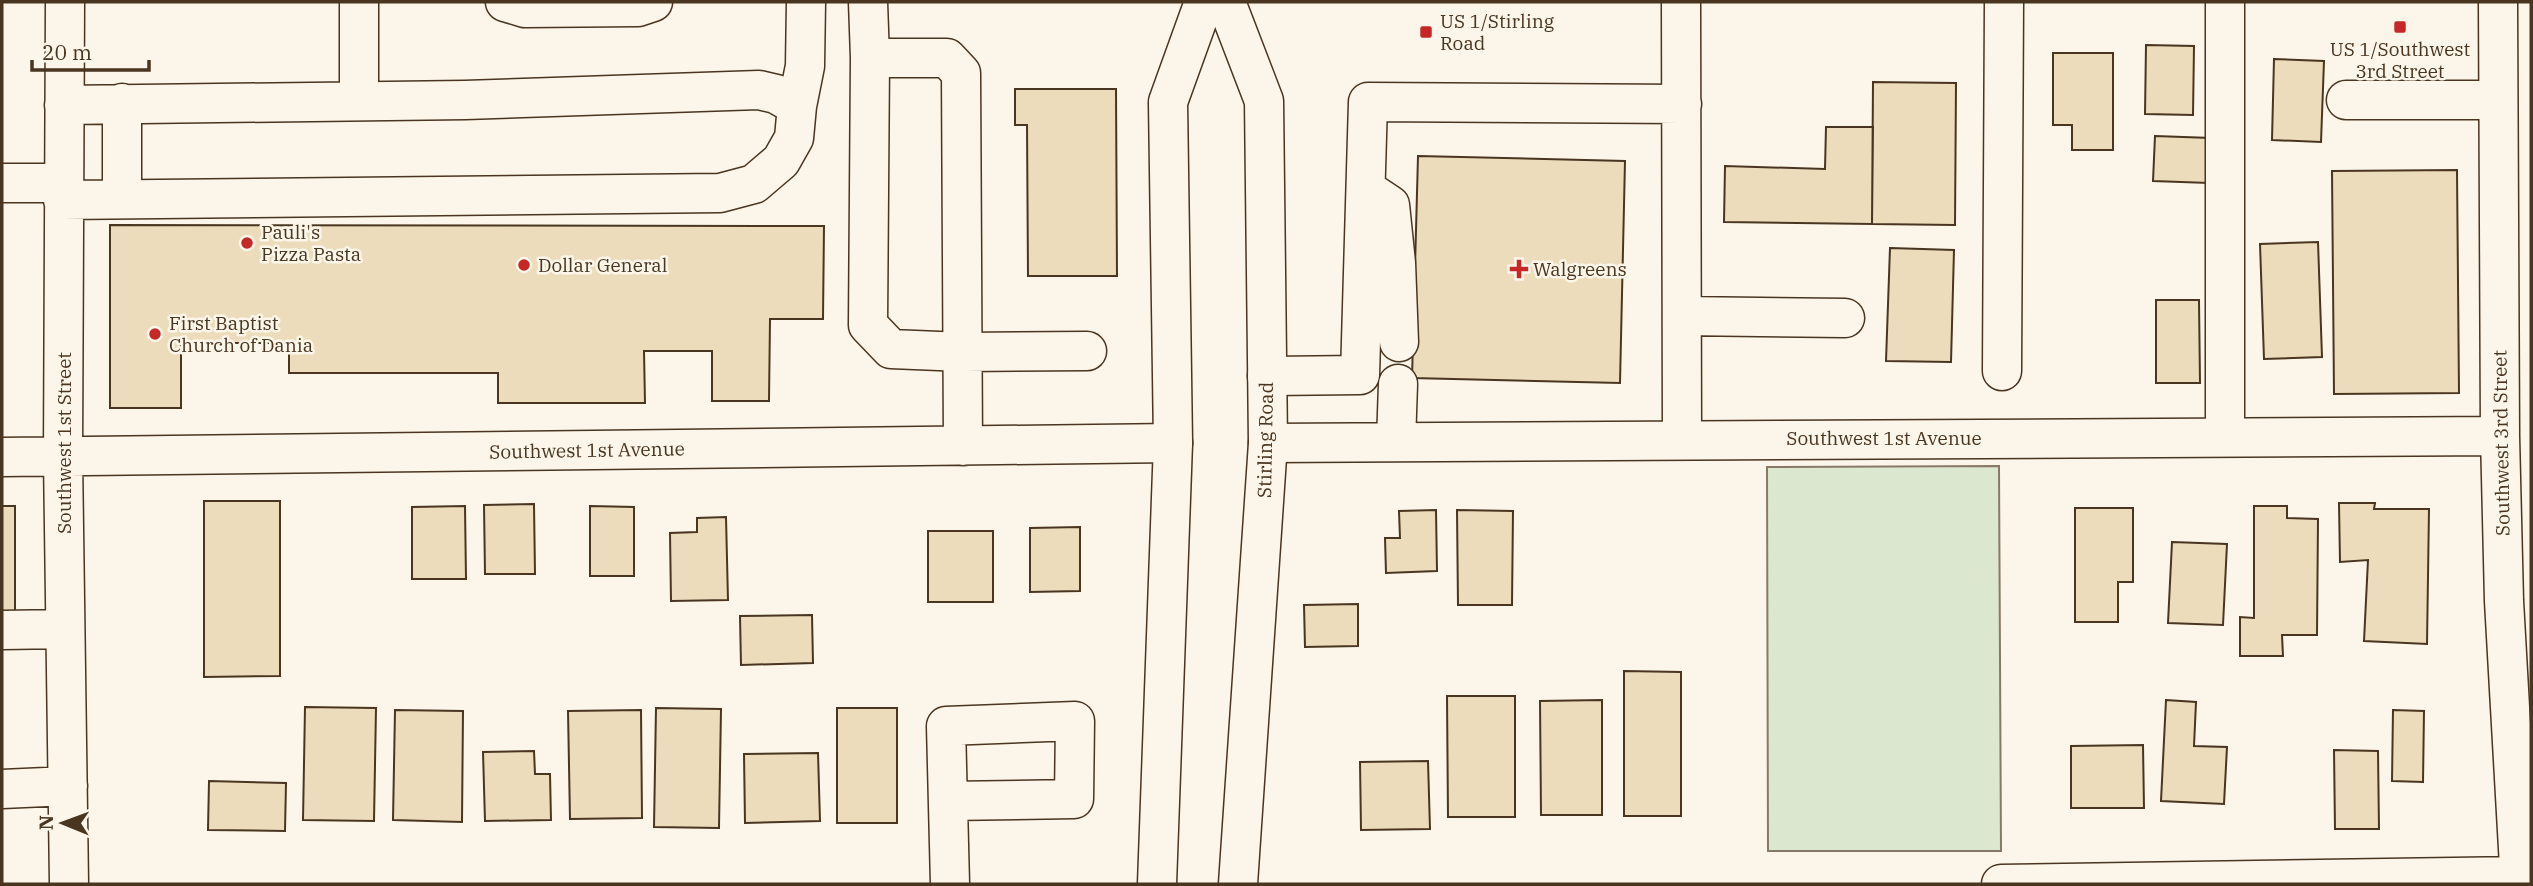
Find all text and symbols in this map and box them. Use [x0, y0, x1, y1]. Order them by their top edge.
place label: US 1/Stirling Road [1440, 9, 1555, 55]
marker: US 1/Southwest 3rd Street [2392, 19, 2408, 35]
marker: US 1/Stirling Road [1418, 24, 1434, 40]
scale bar [32, 28, 149, 72]
place label: US 1/Southwest 3rd Street [2330, 37, 2470, 83]
text: 20 m [42, 38, 92, 66]
place label: Pauli's Pizza Pasta [261, 220, 361, 266]
marker: Pauli's Pizza Pasta [239, 235, 255, 251]
place label: Dollar General [538, 253, 668, 277]
marker: Dollar General [516, 257, 532, 273]
place label: Walgreens [1533, 257, 1627, 281]
marker: Walgreens [1511, 261, 1527, 277]
place label: First Baptist Church of Dania [169, 311, 313, 357]
marker: First Baptist Church of Dania [147, 326, 163, 342]
street label: Southwest 3rd Street [2487, 349, 2515, 536]
street label: Southwest 1st Street [52, 352, 76, 534]
street label: Stirling Road [1252, 382, 1278, 498]
street label: Southwest 1st Avenue [1786, 426, 1982, 450]
street label: Southwest 1st Avenue [489, 436, 685, 464]
north arrow [28, 788, 98, 858]
text: N [34, 815, 58, 830]

